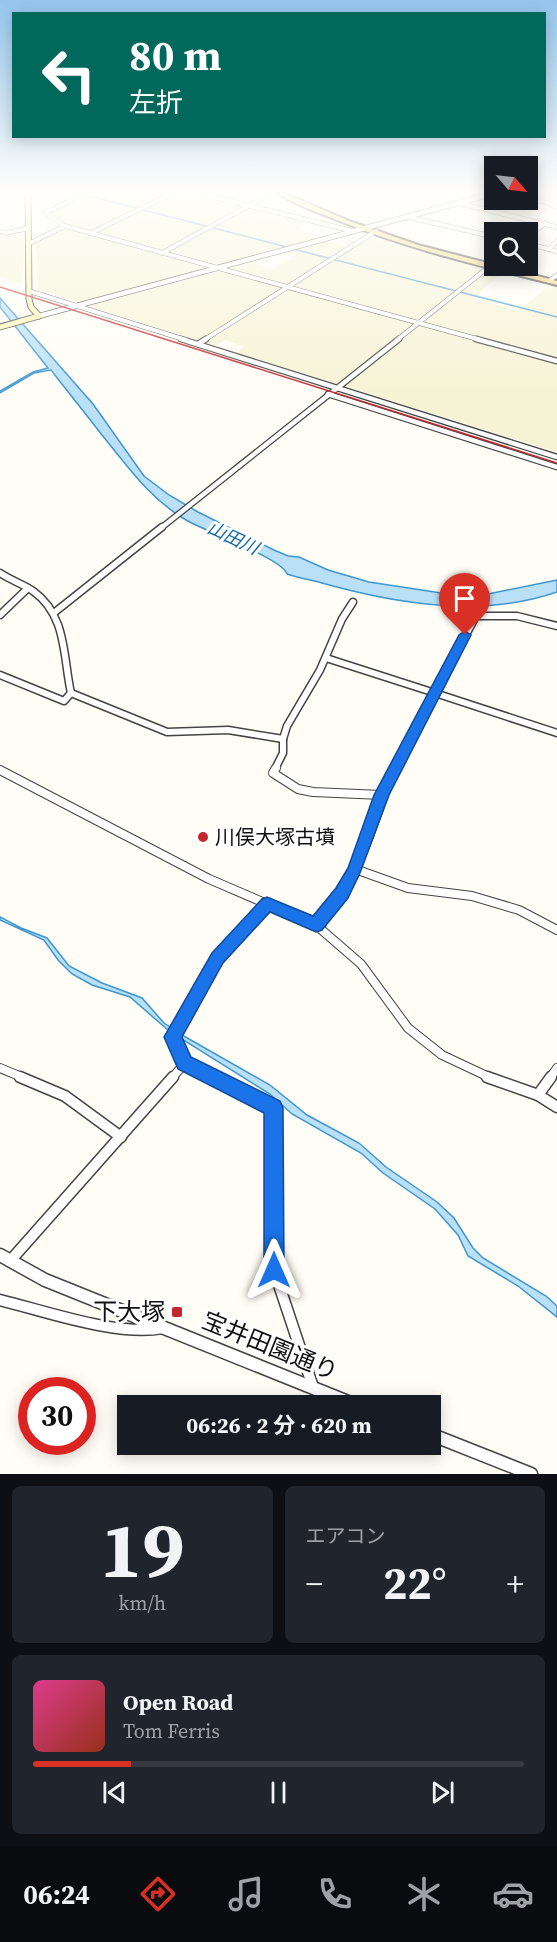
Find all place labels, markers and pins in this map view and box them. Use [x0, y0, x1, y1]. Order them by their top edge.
pin [439, 573, 490, 635]
place label: 川俣大塚古墳 [215, 823, 335, 851]
marker: 川俣大塚古墳 [196, 830, 210, 844]
place label: 下大塚 [93, 1295, 165, 1328]
marker: 下大塚 [170, 1305, 184, 1319]

